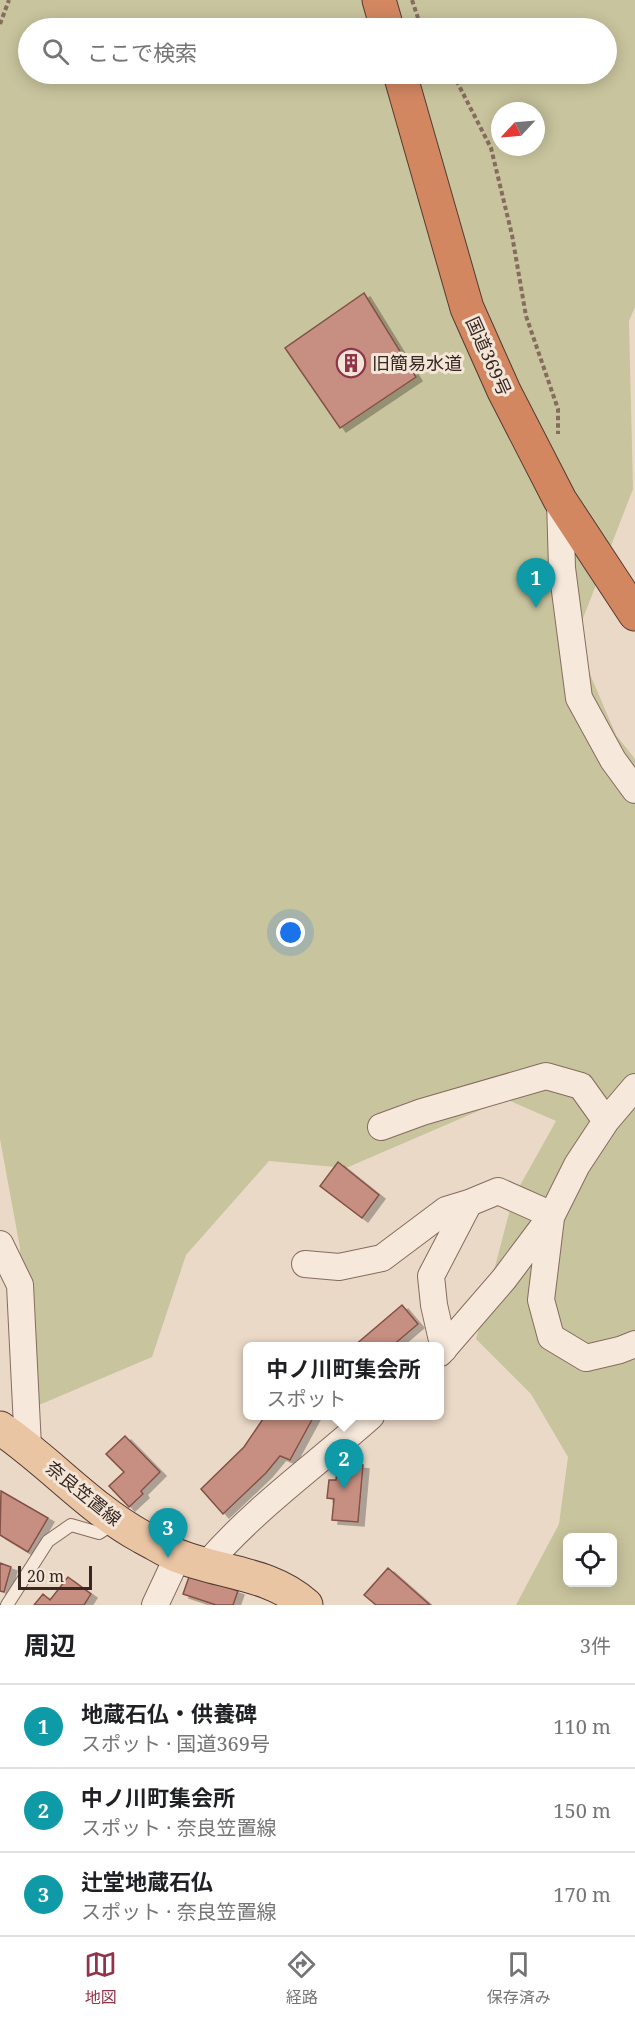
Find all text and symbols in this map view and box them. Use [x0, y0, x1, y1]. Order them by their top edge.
search box [18, 18, 617, 84]
icon: search [39, 35, 72, 68]
text: ここで検索 [87, 37, 197, 67]
north arrow [491, 102, 545, 156]
street label: 国道369号 [461, 313, 517, 399]
building icon: 旧簡易水道 [335, 347, 367, 379]
place label: 旧簡易水道 [372, 351, 462, 375]
pin: 1 [516, 558, 556, 608]
your location [276, 918, 305, 947]
popup [243, 1342, 444, 1420]
text: 中ノ川町集会所 [266, 1353, 421, 1383]
text: スポット [266, 1385, 346, 1412]
pin: 2 [324, 1440, 364, 1489]
street label: 奈良笠置線 [41, 1455, 127, 1531]
pin: 3 [148, 1508, 188, 1558]
map controls [563, 1533, 617, 1587]
button: locate [563, 1533, 617, 1587]
scale bar [18, 1563, 92, 1590]
text: 20 m [27, 1565, 64, 1587]
text: 周辺 [24, 1627, 76, 1663]
text: 3件 [580, 1632, 611, 1659]
text: 地蔵石仏・供養碑 [81, 1698, 257, 1728]
text: 1 [38, 1713, 49, 1740]
text: 110 m [553, 1713, 611, 1740]
text: スポット · 国道369号 [81, 1730, 270, 1757]
text: 中ノ川町集会所 [81, 1782, 235, 1812]
text: 2 [38, 1797, 49, 1824]
text: 150 m [553, 1797, 611, 1824]
text: スポット · 奈良笠置線 [81, 1814, 276, 1841]
text: 辻堂地蔵石仏 [81, 1866, 213, 1896]
text: 3 [38, 1881, 49, 1908]
text: 170 m [553, 1881, 611, 1908]
text: スポット · 奈良笠置線 [81, 1898, 276, 1925]
tab: 地図 [84, 1948, 117, 2008]
tab: 経路 [285, 1948, 318, 2008]
tab: 保存済み [487, 1948, 551, 2008]

